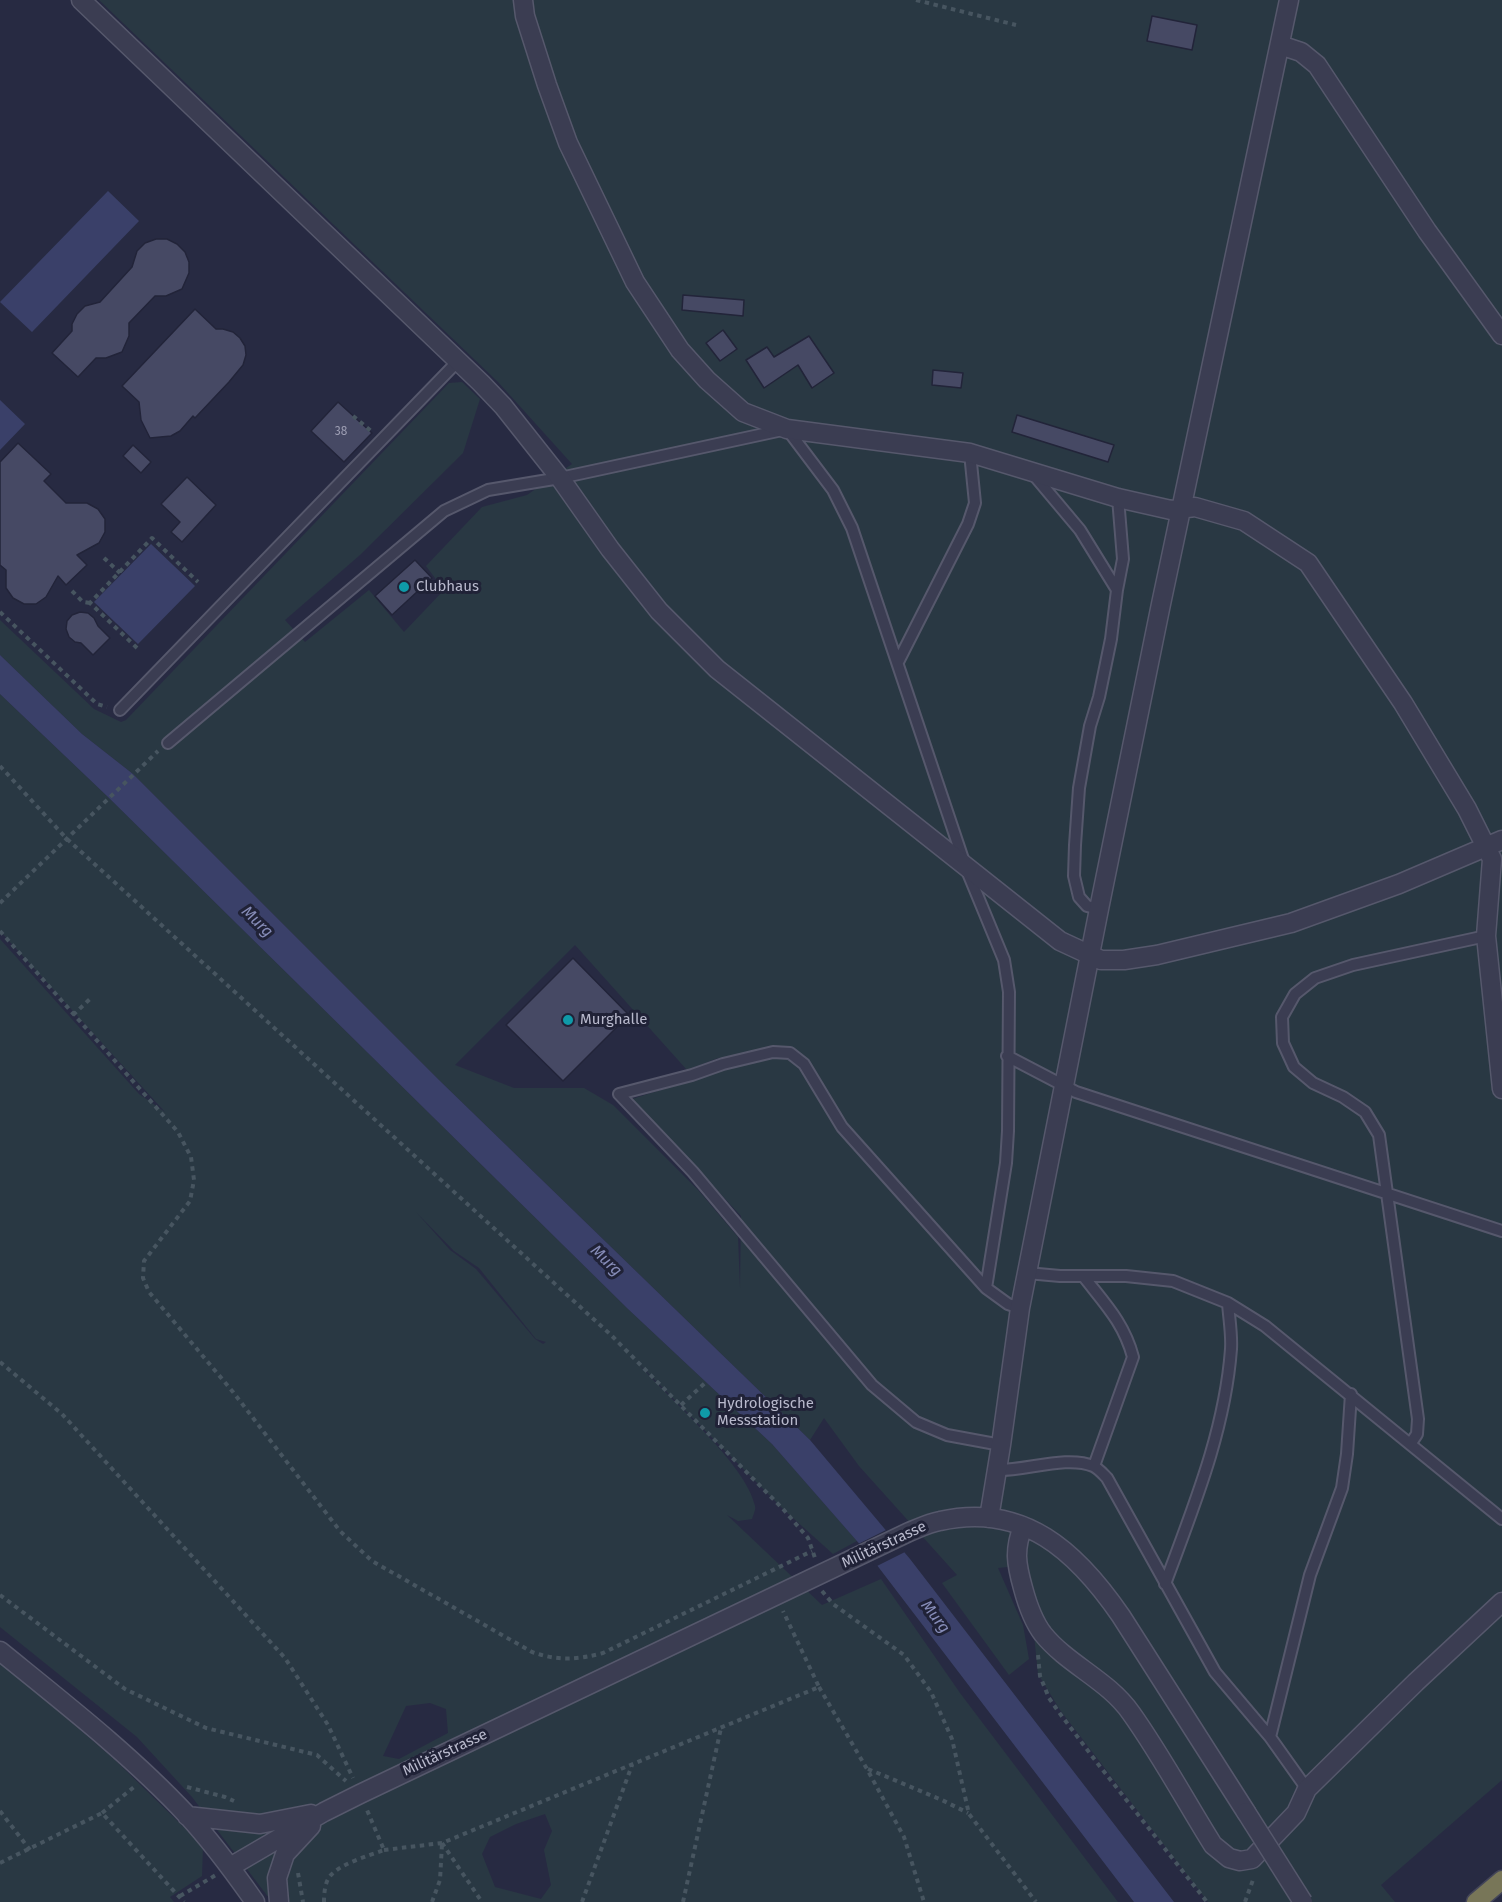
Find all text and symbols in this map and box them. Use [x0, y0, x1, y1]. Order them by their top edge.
house number: 38 [335, 425, 347, 439]
place label: Clubhaus [416, 578, 479, 596]
marker: Clubhaus [397, 580, 411, 594]
water label: Murg [237, 902, 277, 942]
place label: Murghalle [580, 1011, 647, 1029]
marker: Murghalle [561, 1013, 575, 1027]
water label: Murg [586, 1241, 626, 1281]
place label: Hydrologische Messstation [717, 1395, 814, 1430]
marker: Hydrologische Messstation [698, 1406, 712, 1420]
street label: Militärstrasse [839, 1518, 929, 1572]
water label: Murg [916, 1597, 954, 1637]
street label: Militärstrasse [400, 1726, 490, 1780]

